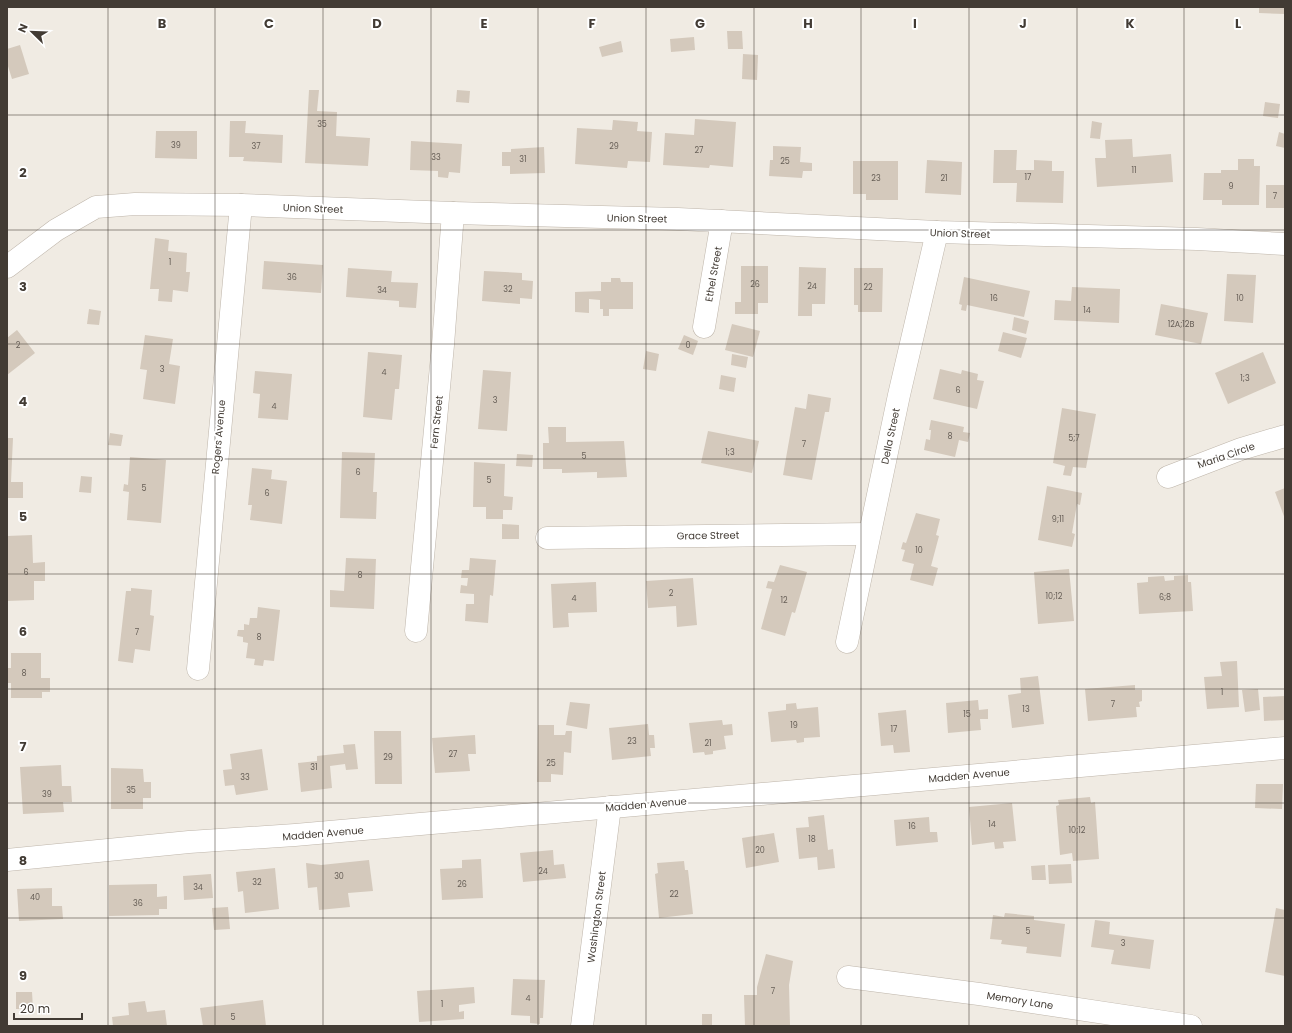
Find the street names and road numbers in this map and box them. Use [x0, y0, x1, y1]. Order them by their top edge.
street label: Union Street [283, 200, 344, 217]
street label: Union Street [607, 210, 668, 227]
street label: Union Street [930, 225, 991, 242]
street label: Ethel Street [701, 245, 726, 303]
street label: Fern Street [426, 394, 447, 449]
street label: Rogers Avenue [208, 399, 229, 475]
street label: Della Street [877, 406, 904, 465]
street label: Maria Circle [1196, 439, 1257, 472]
street label: Grace Street [677, 527, 740, 544]
street label: Madden Avenue [928, 764, 1010, 787]
street label: Madden Avenue [605, 793, 687, 816]
street label: Madden Avenue [282, 822, 364, 845]
street label: Washington Street [583, 870, 610, 964]
street label: Memory Lane [986, 988, 1054, 1013]

